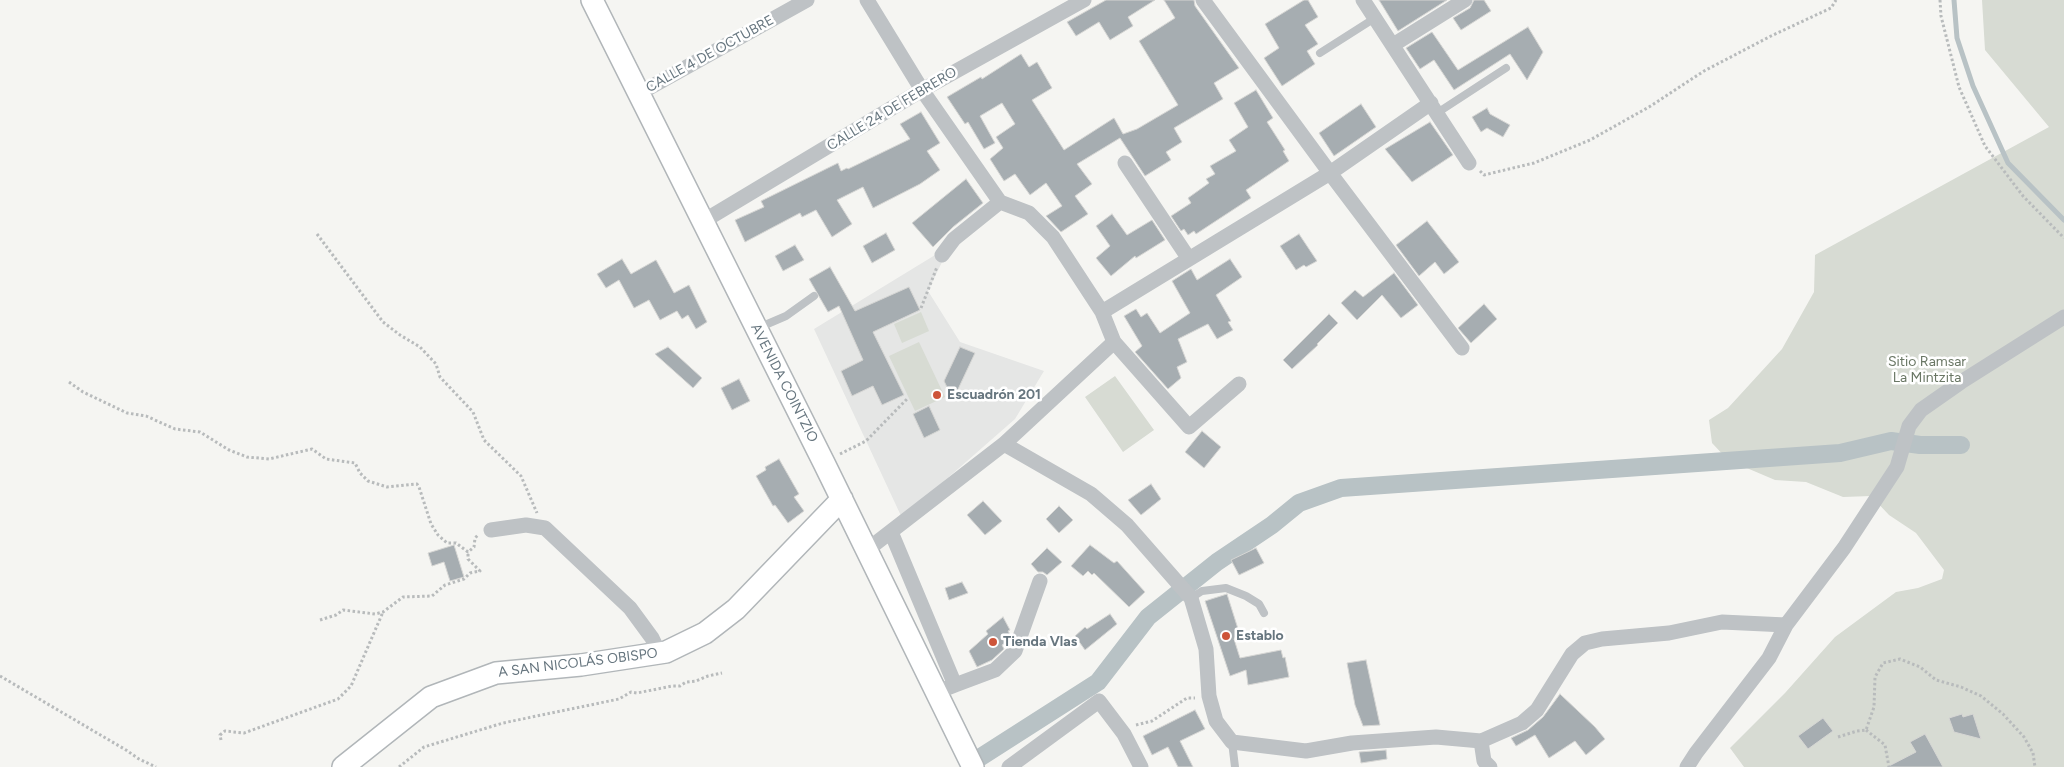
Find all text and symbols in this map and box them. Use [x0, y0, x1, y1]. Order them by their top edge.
street label: CALLE 4 DE OCTUBRE [643, 12, 777, 96]
street label: CALLE 24 DE FEBRERO [824, 64, 960, 154]
street label: AVENIDA COINTZIO [747, 321, 821, 445]
park label: Sitio Ramsar La Mintzita [1888, 354, 1966, 387]
place label: Escuadrón 201 [947, 387, 1041, 403]
marker: Escuadrón 201 [931, 389, 943, 401]
place label: Establo [1236, 628, 1284, 644]
marker: Establo [1220, 630, 1232, 642]
place label: Tienda Vlas [1003, 634, 1077, 650]
marker: Tienda Vlas [987, 636, 999, 648]
street label: A SAN NICOLÁS OBISPO [497, 645, 659, 681]

